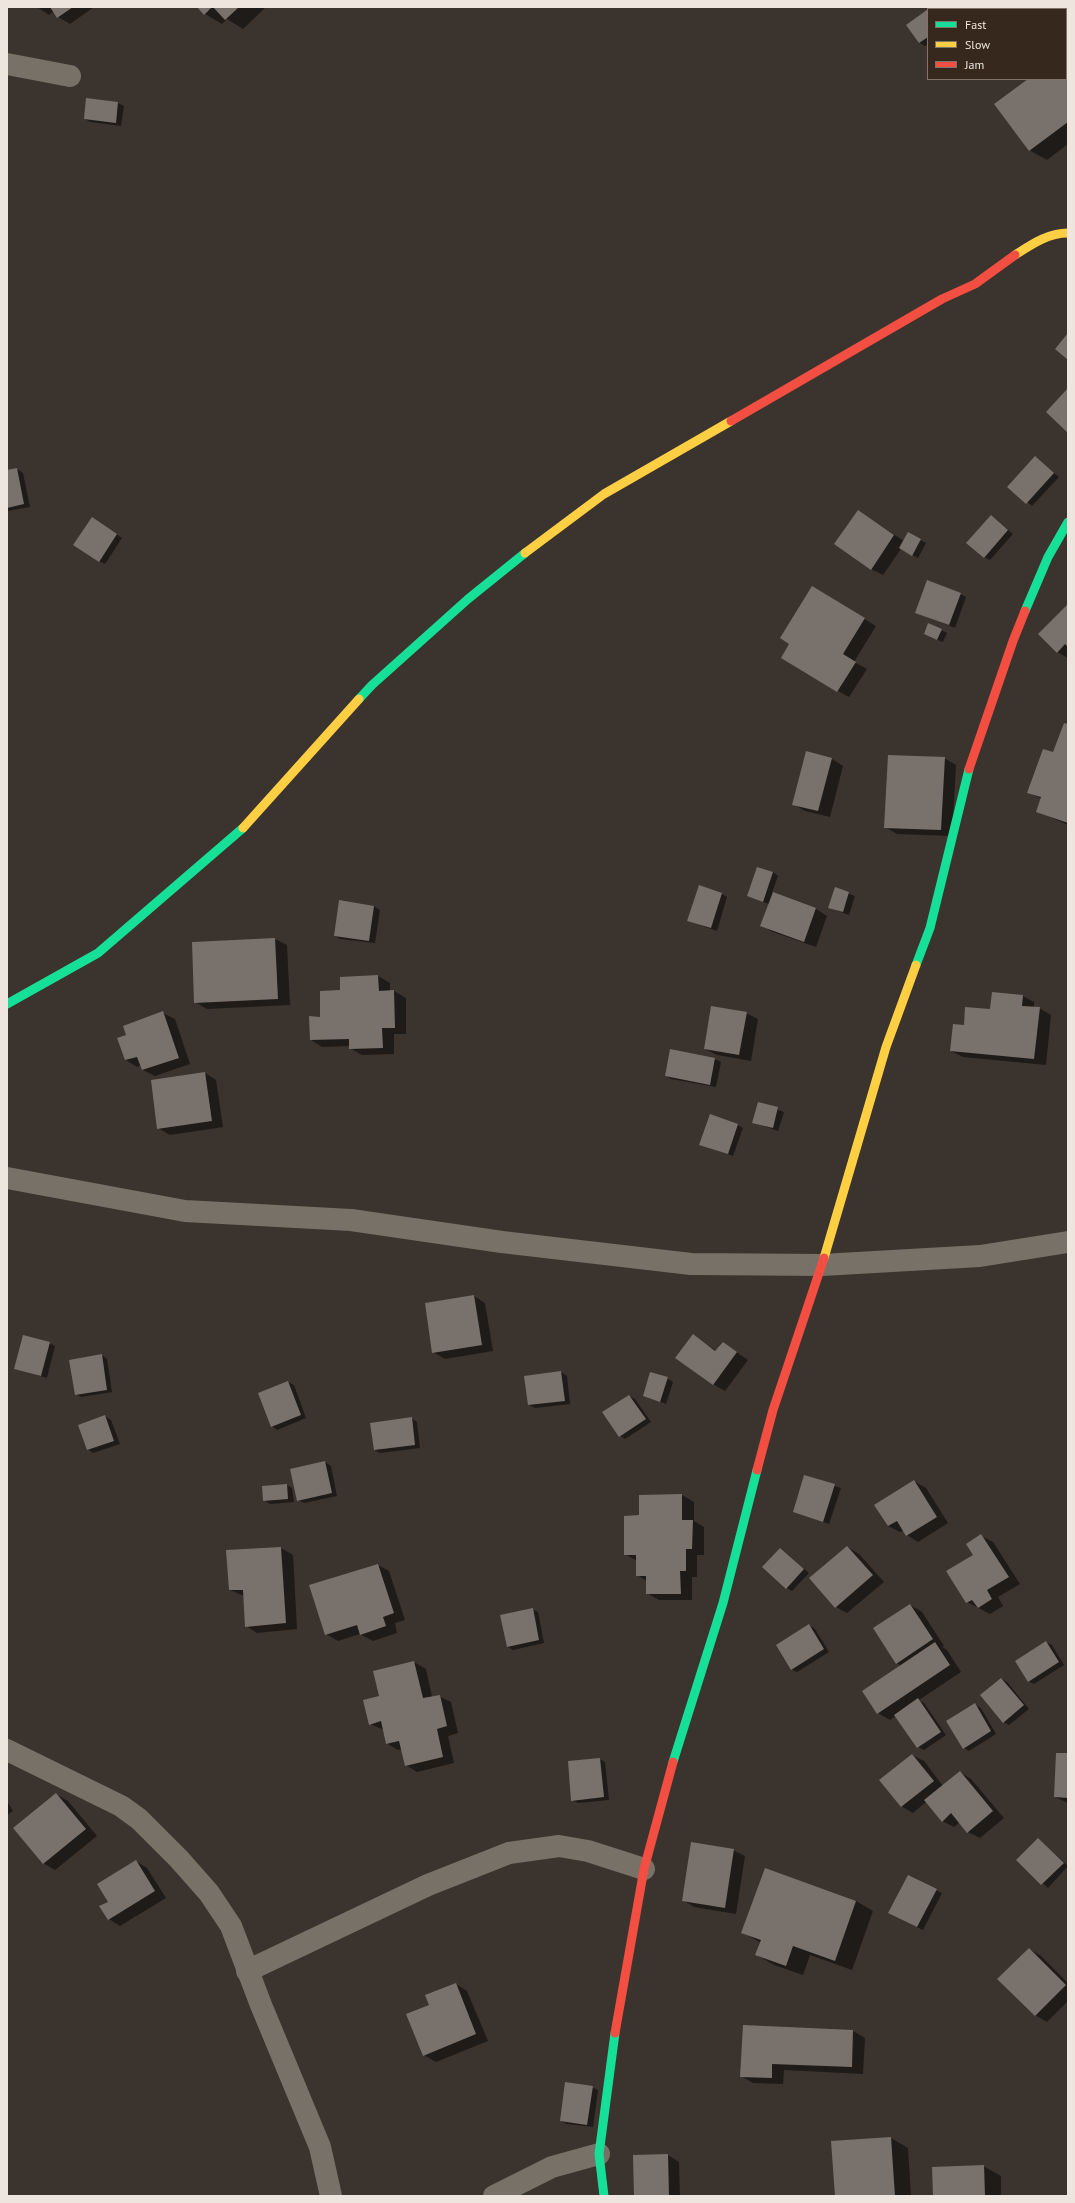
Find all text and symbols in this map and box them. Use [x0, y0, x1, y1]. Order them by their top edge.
legend [927, 8, 1067, 80]
text: Fast [965, 17, 986, 32]
text: Slow [965, 37, 990, 52]
text: Jam [965, 57, 984, 72]

